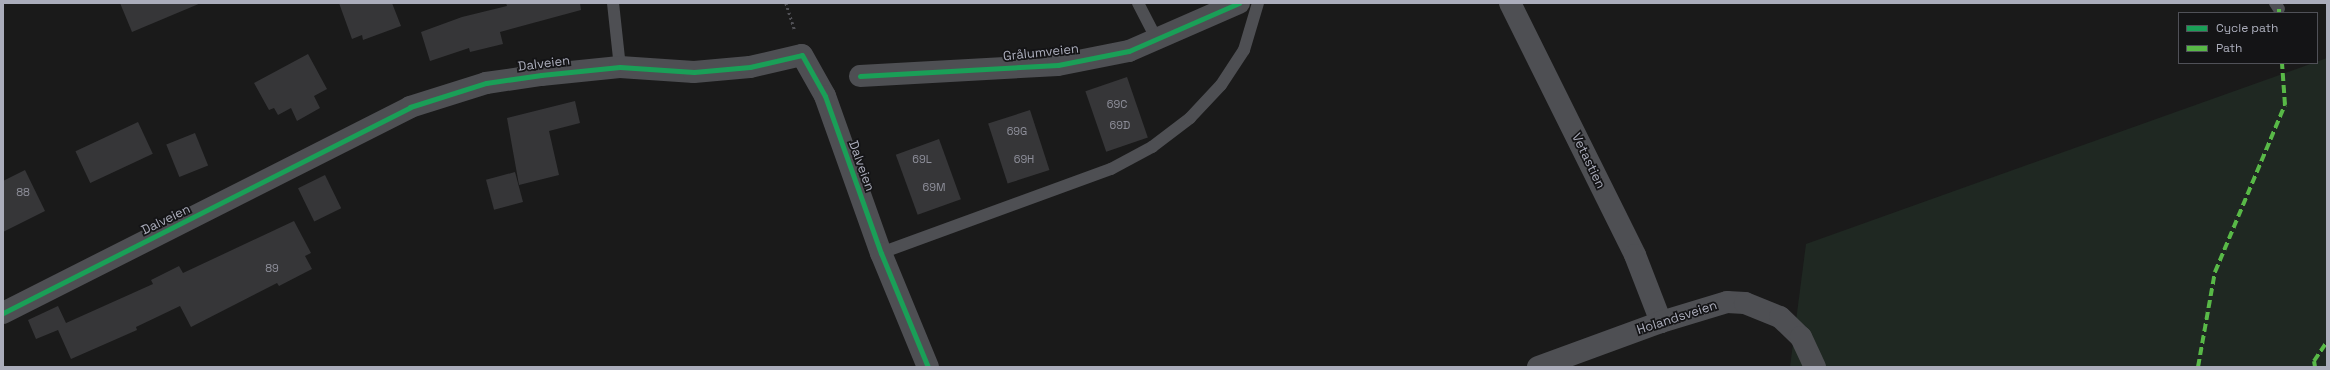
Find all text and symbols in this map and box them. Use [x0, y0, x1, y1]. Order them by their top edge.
legend [2178, 12, 2318, 64]
text: Cycle path [2216, 20, 2278, 36]
text: Path [2216, 40, 2242, 56]
street label: Grålumveien [1002, 41, 1080, 65]
street label: Dalveien [517, 53, 571, 75]
house number: 69C [1107, 97, 1127, 111]
house number: 69D [1110, 118, 1130, 132]
house number: 69G [1007, 124, 1027, 138]
street label: Vetastien [1568, 131, 1608, 191]
street label: Dalveien [845, 139, 877, 193]
house number: 69L [912, 152, 932, 166]
house number: 69H [1014, 152, 1034, 166]
house number: 69M [923, 180, 945, 194]
house number: 88 [16, 185, 30, 199]
street label: Dalveien [139, 201, 193, 239]
house number: 89 [265, 261, 279, 275]
street label: Holandsveien [1635, 298, 1719, 338]

